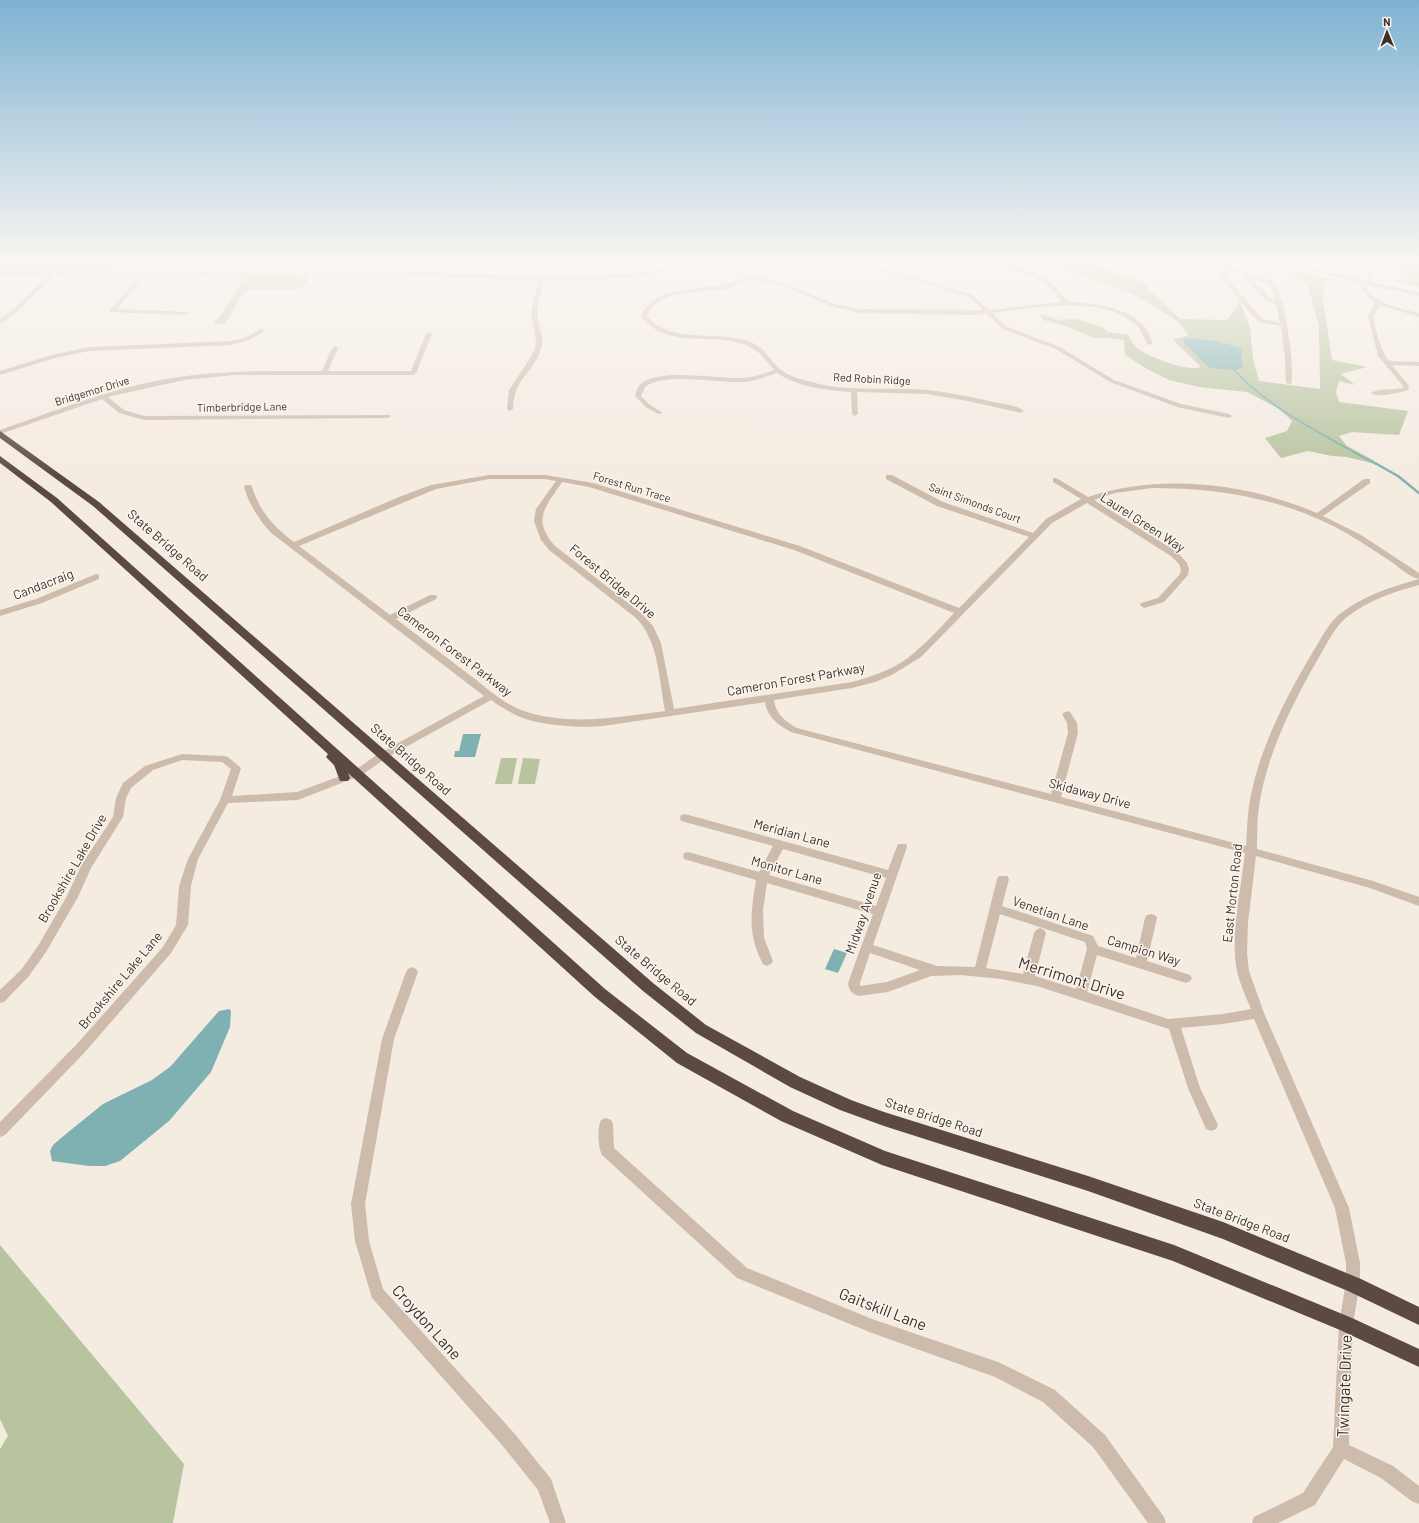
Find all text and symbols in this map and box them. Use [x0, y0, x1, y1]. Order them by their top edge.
north arrow [1367, 12, 1407, 52]
text: N [1383, 15, 1391, 28]
street label: Red Robin Ridge [833, 370, 911, 387]
street label: Bridgemor Drive [53, 373, 131, 408]
street label: Timberbridge Lane [197, 399, 287, 414]
street label: Forest Run Trace [592, 469, 673, 505]
street label: Saint Simonds Court [927, 480, 1023, 525]
street label: Laurel Green Way [1098, 489, 1188, 555]
street label: State Bridge Road [124, 506, 212, 584]
street label: Forest Bridge Drive [567, 540, 659, 622]
street label: Candacraig [10, 565, 76, 603]
street label: Cameron Forest Parkway [394, 603, 516, 699]
street label: Cameron Forest Parkway [726, 659, 866, 699]
street label: State Bridge Road [367, 720, 455, 798]
street label: Skidaway Drive [1047, 774, 1133, 812]
street label: Brookshire Lake Drive [34, 811, 110, 925]
street label: Meridian Lane [752, 815, 832, 851]
street label: East Morton Road [1219, 843, 1245, 943]
street label: Monitor Lane [749, 852, 825, 888]
street label: Midway Avenue [842, 870, 884, 956]
street label: Venetian Lane [1011, 892, 1091, 934]
street label: Brookshire Lake Lane [75, 928, 165, 1032]
street label: State Bridge Road [612, 931, 700, 1009]
street label: Campion Way [1105, 931, 1183, 969]
street label: Merrimont Drive [1016, 952, 1128, 1003]
street label: State Bridge Road [883, 1094, 985, 1140]
street label: State Bridge Road [1192, 1194, 1292, 1246]
street label: Croydon Lane [389, 1280, 466, 1363]
street label: Gaitskill Lane [837, 1283, 930, 1334]
street label: Twingate Drive [1332, 1334, 1355, 1437]

